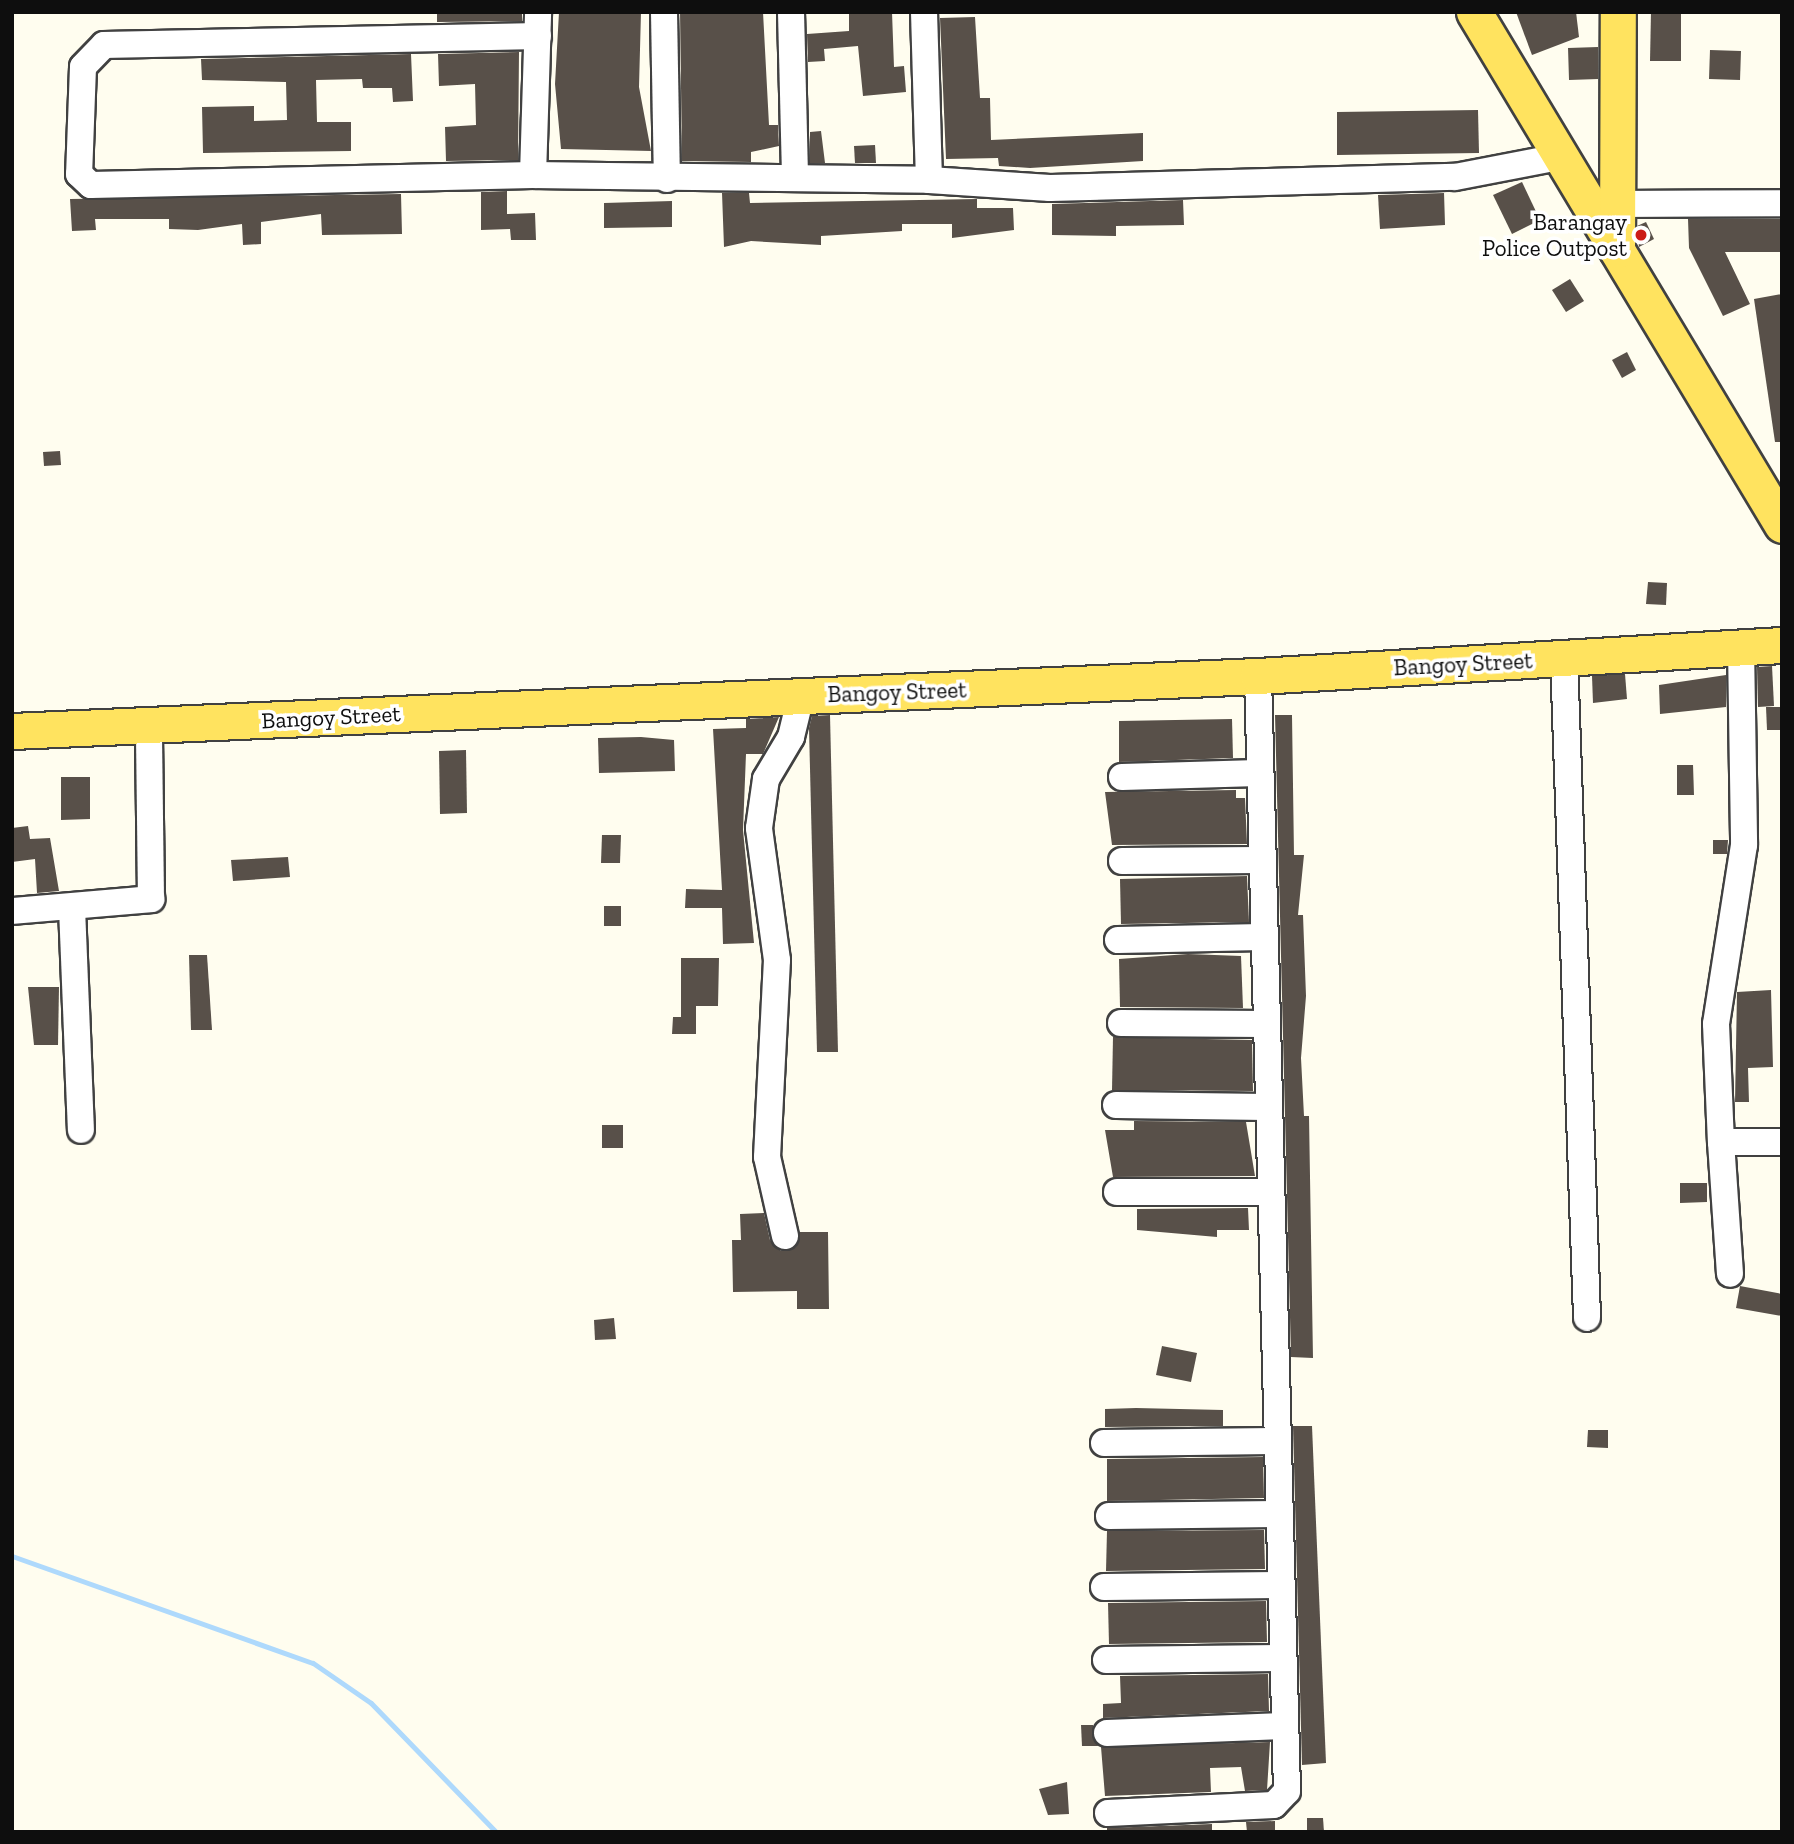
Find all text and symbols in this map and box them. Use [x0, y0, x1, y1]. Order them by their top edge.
place label: Barangay Police Outpost [1482, 208, 1627, 262]
marker: Barangay Police Outpost [1633, 227, 1649, 243]
street label: Bangoy Street [1392, 647, 1534, 681]
street label: Bangoy Street [827, 676, 967, 708]
street label: Bangoy Street [260, 700, 402, 734]

